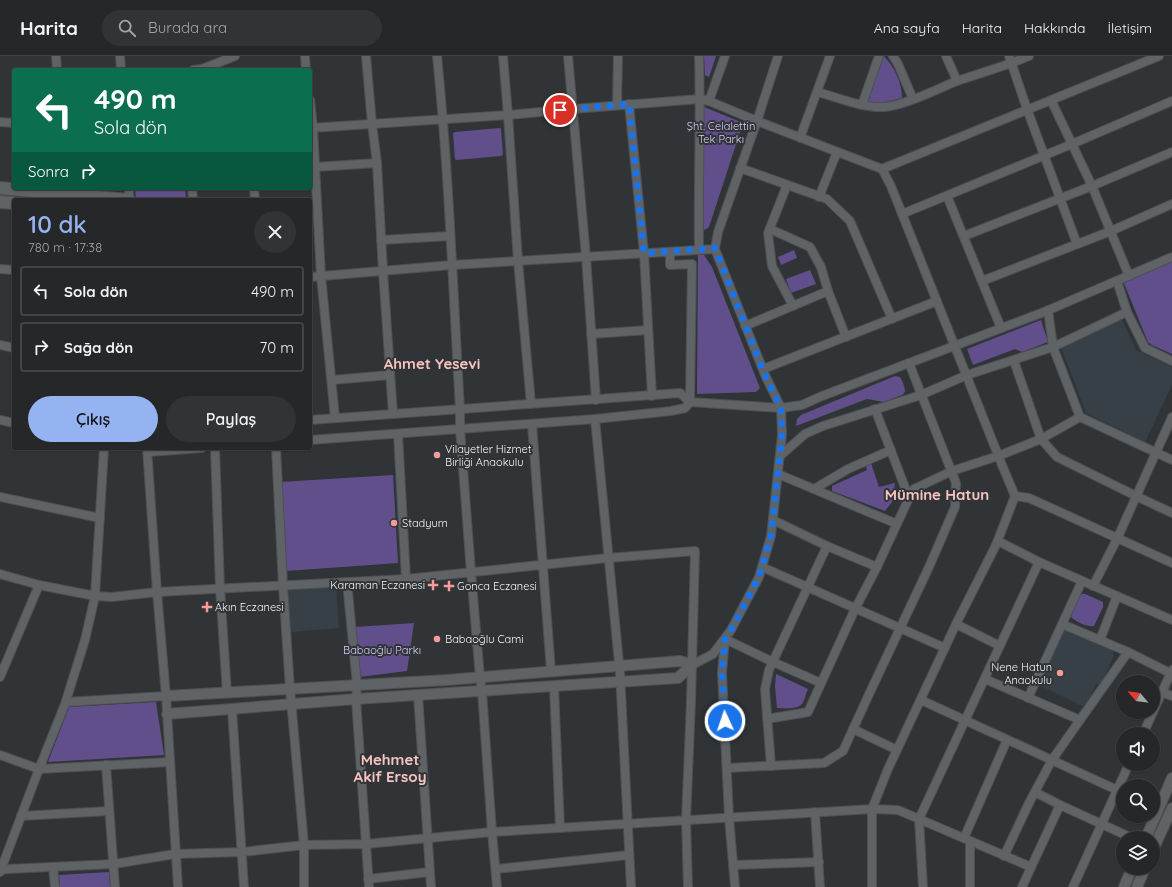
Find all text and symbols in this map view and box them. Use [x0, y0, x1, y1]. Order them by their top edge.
search box [102, 10, 382, 46]
text: Harita [20, 16, 78, 40]
icon: search [116, 17, 138, 39]
text: Burada ara [148, 18, 227, 37]
text: Ana sayfa [874, 19, 940, 37]
text: Harita [962, 19, 1002, 37]
text: Hakkında [1024, 19, 1085, 37]
text: İletişim [1107, 19, 1152, 37]
text: 490 m [94, 81, 177, 116]
icon: left [28, 84, 80, 136]
pin [543, 93, 577, 127]
icon: arrive [549, 99, 571, 121]
text: Sola dön [94, 116, 167, 139]
park label: Şht. Celalettin Tek Parkı [687, 119, 755, 146]
icon: right [77, 160, 99, 182]
text: Sonra [28, 162, 69, 181]
text: 10 dk [28, 209, 87, 239]
button: close [254, 211, 296, 253]
text: 780 m · 17:38 [28, 239, 102, 255]
icon: left [30, 280, 52, 302]
text: Sola dön [64, 282, 128, 301]
text: 490 m [251, 282, 294, 301]
icon: right [30, 336, 52, 358]
text: Sağa dön [64, 338, 133, 357]
text: 70 m [260, 338, 294, 357]
district label: Ahmet Yesevi [384, 354, 480, 373]
button: Çıkış [28, 396, 158, 442]
button: Paylaş [166, 396, 296, 442]
place label: Vilayetler Hizmet Birliği Anaokulu [445, 442, 532, 469]
marker: Vilayetler Hizmet Birliği Anaokulu [432, 450, 442, 460]
district label: Mümine Hatun [885, 485, 989, 504]
place label: Stadyum [402, 516, 448, 530]
marker: Stadyum [389, 518, 399, 528]
place label: Karaman Eczanesi [330, 578, 425, 592]
place label: Gonca Eczanesi [457, 579, 537, 593]
marker: Karaman Eczanesi [428, 580, 438, 590]
marker: Gonca Eczanesi [444, 581, 454, 591]
place label: Akın Eczanesi [215, 600, 284, 614]
marker: Akın Eczanesi [202, 602, 212, 612]
place label: Babaoğlu Cami [445, 632, 524, 646]
marker: Babaoğlu Cami [432, 634, 442, 644]
park label: Babaoğlu Parkı [343, 643, 421, 657]
place label: Nene Hatun Anaokulu [991, 660, 1052, 687]
marker: Nene Hatun Anaokulu [1055, 668, 1065, 678]
north arrow [1116, 675, 1160, 719]
map controls [1116, 675, 1160, 875]
position arrow [704, 700, 746, 742]
button: sound [1116, 727, 1160, 771]
district label: Mehmet Akif Ersoy [354, 750, 426, 786]
button: search [1116, 779, 1160, 823]
button: layers [1116, 831, 1160, 875]

